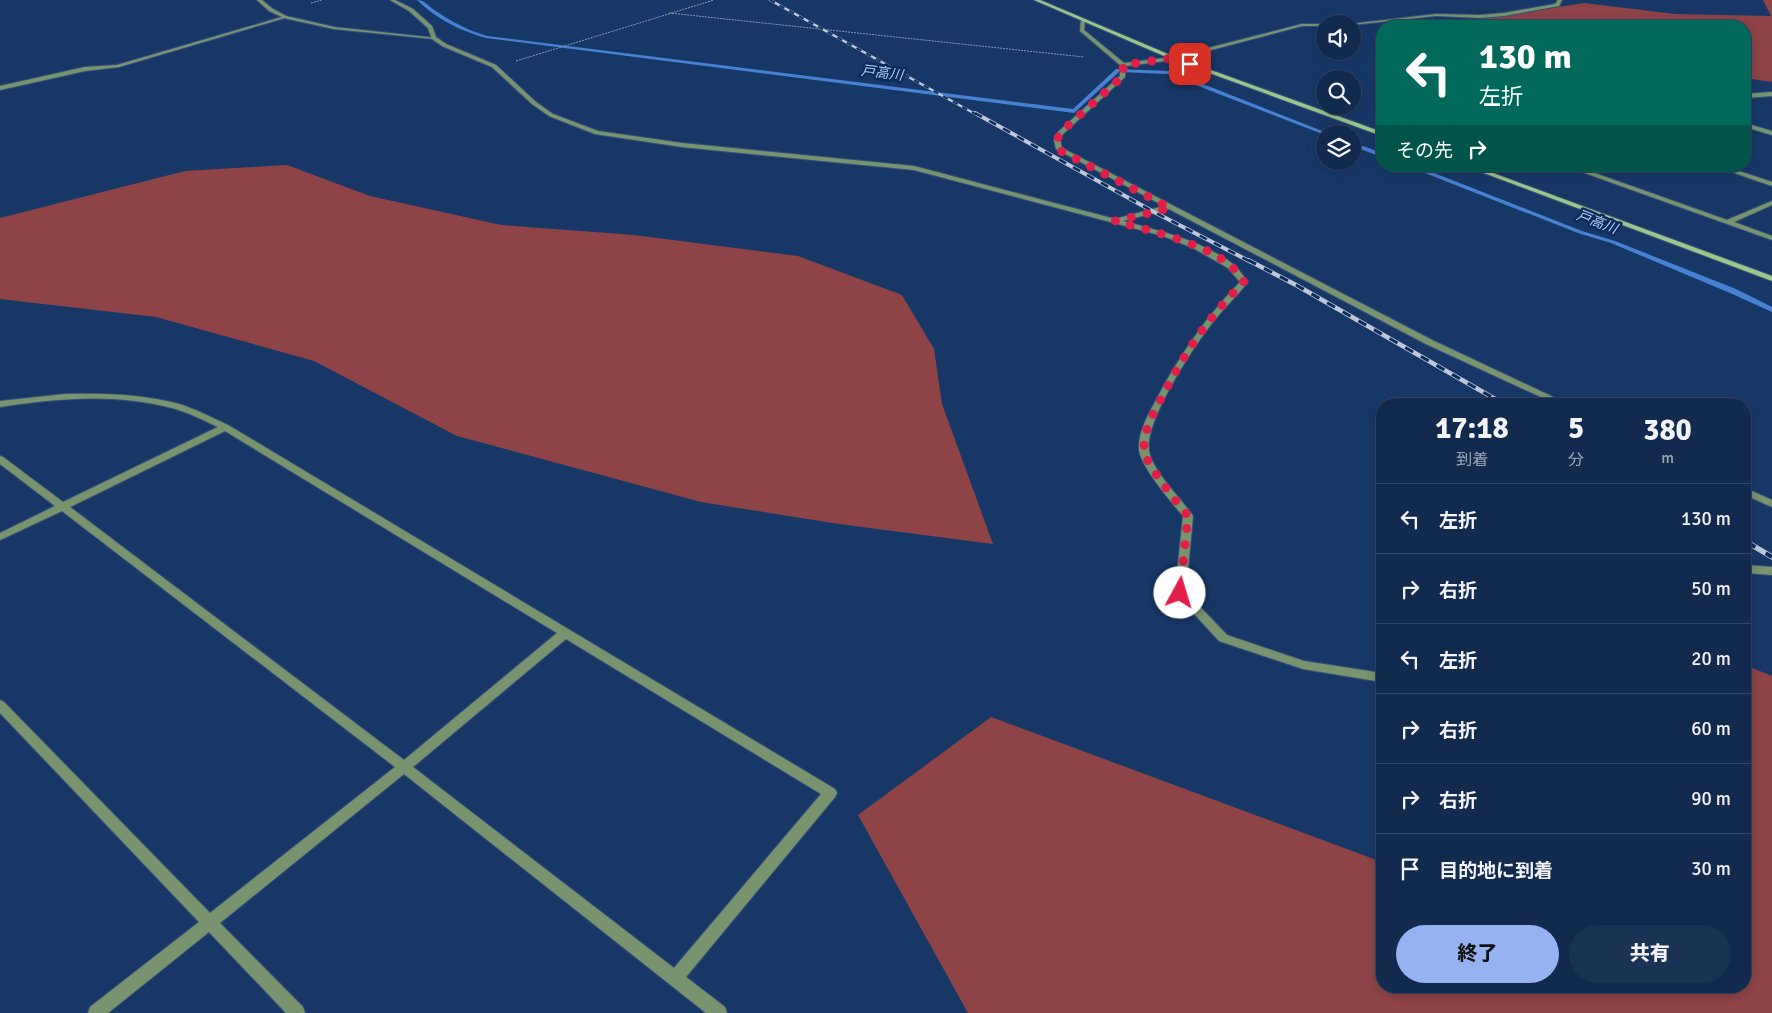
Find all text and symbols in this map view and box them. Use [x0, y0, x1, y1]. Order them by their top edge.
map controls [1316, 15, 1361, 170]
button: sound [1316, 15, 1361, 60]
text: 130 m [1479, 35, 1572, 78]
icon: left [1396, 40, 1461, 105]
pin [1169, 43, 1211, 85]
icon: arrive [1176, 50, 1204, 78]
water label: 戸高川 [860, 62, 906, 84]
button: search [1316, 70, 1361, 115]
text: 左折 [1479, 83, 1523, 110]
button: layers [1316, 125, 1361, 170]
icon: right [1463, 135, 1491, 163]
text: その先 [1396, 139, 1453, 163]
water label: 戸高川 [1574, 207, 1622, 238]
text: 17:18 [1435, 410, 1509, 447]
text: 5 [1568, 410, 1584, 447]
text: 380 [1643, 412, 1692, 449]
text: m [1661, 448, 1674, 468]
text: 到着 [1456, 450, 1488, 470]
text: 分 [1568, 450, 1584, 470]
icon: left [1396, 505, 1424, 533]
text: 130 m [1681, 507, 1731, 531]
text: 左折 [1439, 509, 1477, 533]
position arrow [1153, 566, 1205, 618]
icon: right [1396, 575, 1424, 603]
text: 50 m [1691, 577, 1731, 601]
text: 右折 [1439, 579, 1477, 603]
icon: left [1396, 645, 1424, 673]
text: 20 m [1691, 647, 1731, 671]
text: 左折 [1439, 649, 1477, 673]
icon: right [1396, 715, 1424, 743]
text: 60 m [1691, 717, 1731, 741]
text: 右折 [1439, 719, 1477, 743]
icon: right [1396, 785, 1424, 813]
text: 90 m [1691, 787, 1731, 811]
text: 右折 [1439, 789, 1477, 813]
icon: arrive [1396, 855, 1424, 883]
text: 30 m [1691, 857, 1731, 881]
text: 目的地に到着 [1439, 859, 1553, 883]
button: 終了 [1396, 925, 1559, 983]
button: 共有 [1569, 925, 1731, 983]

